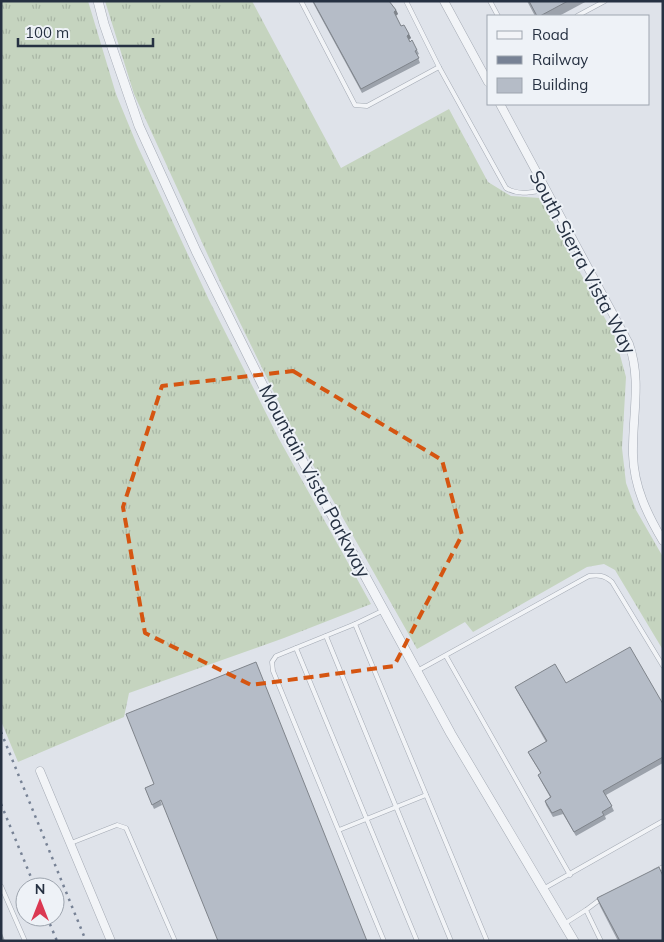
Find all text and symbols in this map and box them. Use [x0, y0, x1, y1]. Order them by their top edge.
scale bar [18, 15, 152, 47]
legend [487, 15, 649, 105]
text: 100 m [25, 23, 69, 42]
text: Road [532, 25, 569, 44]
text: Railway [532, 50, 588, 69]
text: Building [532, 75, 588, 94]
street label: South Sierra Vista Way [524, 166, 642, 358]
street label: Mountain Vista Parkway [254, 380, 376, 582]
north arrow [15, 877, 65, 927]
text: N [35, 880, 45, 898]

